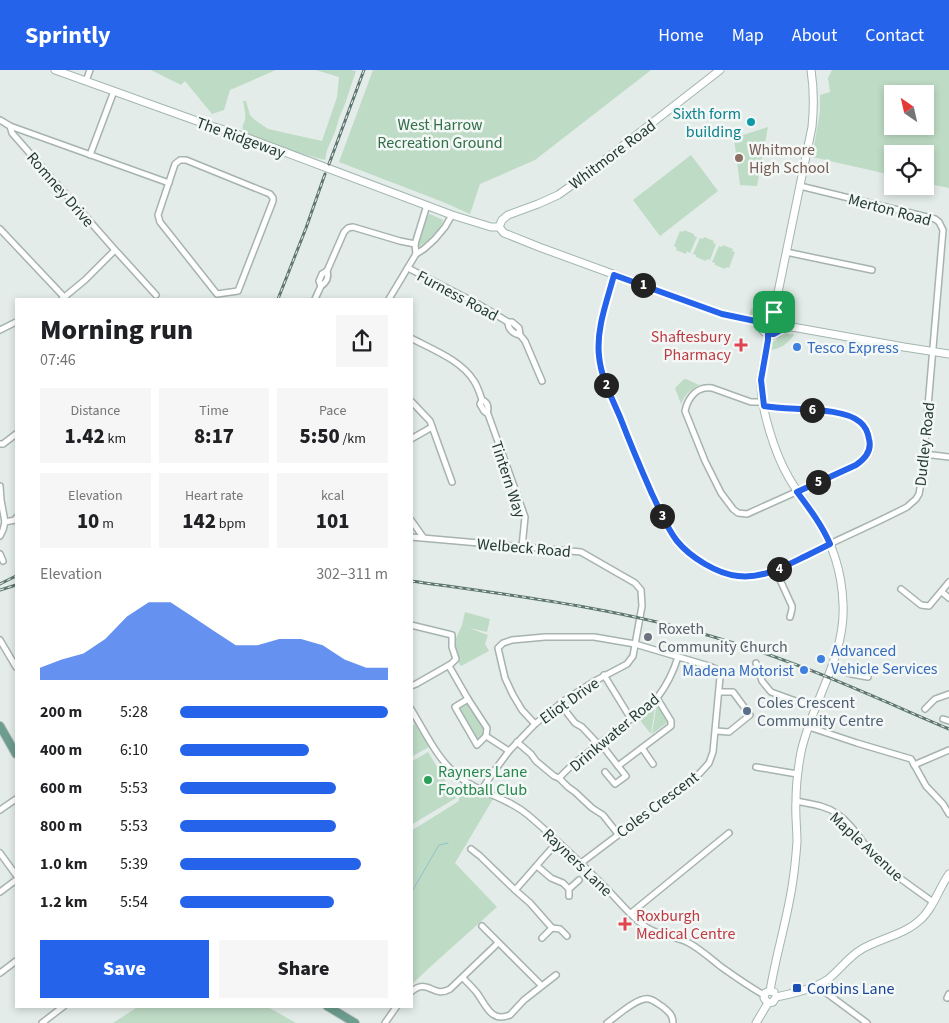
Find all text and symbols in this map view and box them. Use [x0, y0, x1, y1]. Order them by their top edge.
text: Sprintly [25, 18, 111, 53]
text: Home [658, 23, 704, 48]
text: Map [732, 23, 764, 48]
text: About [792, 23, 837, 48]
text: Contact [865, 23, 924, 48]
north arrow [884, 85, 934, 135]
map controls [884, 85, 934, 195]
place label: Sixth form building [672, 103, 741, 143]
street label: The Ridgeway [193, 112, 289, 164]
park label: West Harrow Recreation Ground [377, 114, 503, 154]
street label: Whitmore Road [565, 115, 661, 195]
marker: Sixth form building [745, 116, 757, 128]
place label: Whitmore High School [749, 139, 829, 179]
button: locate [884, 145, 934, 195]
street label: Romney Drive [21, 147, 99, 232]
marker: Whitmore High School [733, 152, 745, 164]
street label: Merton Road [846, 188, 934, 232]
street label: Furness Road [413, 265, 502, 327]
pin: 1 [630, 272, 656, 298]
text: 1 [640, 275, 647, 295]
pin [753, 291, 795, 333]
icon: arrive [760, 298, 788, 326]
text: Morning run [40, 310, 193, 350]
button: share [336, 315, 388, 367]
place label: Shaftesbury Pharmacy [651, 326, 732, 366]
place label: Tesco Express [807, 337, 899, 359]
marker: Shaftesbury Pharmacy [735, 339, 747, 351]
marker: Tesco Express [791, 341, 803, 353]
text: 07:46 [40, 349, 76, 371]
pin: 2 [594, 372, 618, 398]
text: 2 [603, 375, 610, 395]
pin: 6 [800, 398, 824, 422]
text: 6 [809, 400, 816, 420]
text: Distance [70, 401, 120, 421]
text: Time [199, 401, 229, 421]
text: Pace [319, 401, 346, 421]
street label: Dudley Road [910, 401, 940, 487]
text: 1.42 [65, 421, 105, 451]
text: 8:17 [194, 421, 234, 451]
text: 5:50 [299, 421, 340, 451]
text: km [105, 429, 126, 449]
text: /km [340, 429, 366, 449]
street label: Tintern Way [485, 438, 531, 521]
pin: 5 [806, 470, 830, 494]
text: 5 [815, 472, 822, 492]
text: Elevation [68, 486, 123, 506]
text: Heart rate [185, 486, 243, 506]
text: kcal [321, 486, 344, 506]
pin: 3 [650, 504, 674, 528]
text: 10 [77, 506, 99, 536]
text: 142 [182, 506, 216, 536]
text: 101 [316, 506, 349, 536]
text: 3 [659, 506, 666, 526]
text: m [99, 514, 114, 534]
text: bpm [216, 514, 246, 534]
street label: Welbeck Road [476, 533, 572, 563]
pin: 4 [766, 556, 792, 582]
text: 4 [776, 559, 783, 579]
text: Elevation [40, 563, 102, 585]
text: 302–311 m [316, 563, 388, 585]
place label: Roxeth Community Church [658, 618, 788, 658]
marker: Roxeth Community Church [642, 631, 654, 643]
place label: Advanced Vehicle Services [831, 640, 938, 680]
marker: Advanced Vehicle Services [815, 653, 827, 665]
place label: Madena Motorist [682, 660, 795, 682]
marker: Madena Motorist [798, 664, 810, 676]
street label: Eliot Drive [535, 672, 604, 729]
street label: Drinkwater Road [565, 689, 664, 777]
place label: Coles Crescent Community Centre [757, 692, 883, 732]
text: 200 m [40, 701, 82, 723]
text: 5:28 [120, 701, 148, 723]
marker: Coles Crescent Community Centre [741, 705, 753, 717]
text: 400 m [40, 739, 82, 761]
text: 6:10 [120, 739, 148, 761]
place label: Rayners Lane Football Club [438, 761, 527, 801]
street label: Coles Crescent [612, 766, 704, 843]
marker: Rayners Lane Football Club [422, 774, 434, 786]
text: 600 m [40, 777, 82, 799]
text: 5:53 [120, 777, 148, 799]
street label: Maple Avenue [825, 807, 908, 887]
text: 800 m [40, 815, 82, 837]
text: 5:53 [120, 815, 148, 837]
street label: Rayners Lane [538, 824, 617, 902]
text: 1.0 km [40, 853, 87, 875]
text: 5:39 [120, 853, 148, 875]
text: 1.2 km [40, 891, 87, 913]
text: 5:54 [120, 891, 148, 913]
place label: Roxburgh Medical Centre [636, 905, 735, 945]
marker: Roxburgh Medical Centre [618, 917, 632, 931]
button: Save [40, 940, 209, 998]
button: Share [219, 940, 388, 998]
place label: Corbins Lane [807, 978, 894, 1000]
marker: Corbins Lane [791, 982, 803, 994]

